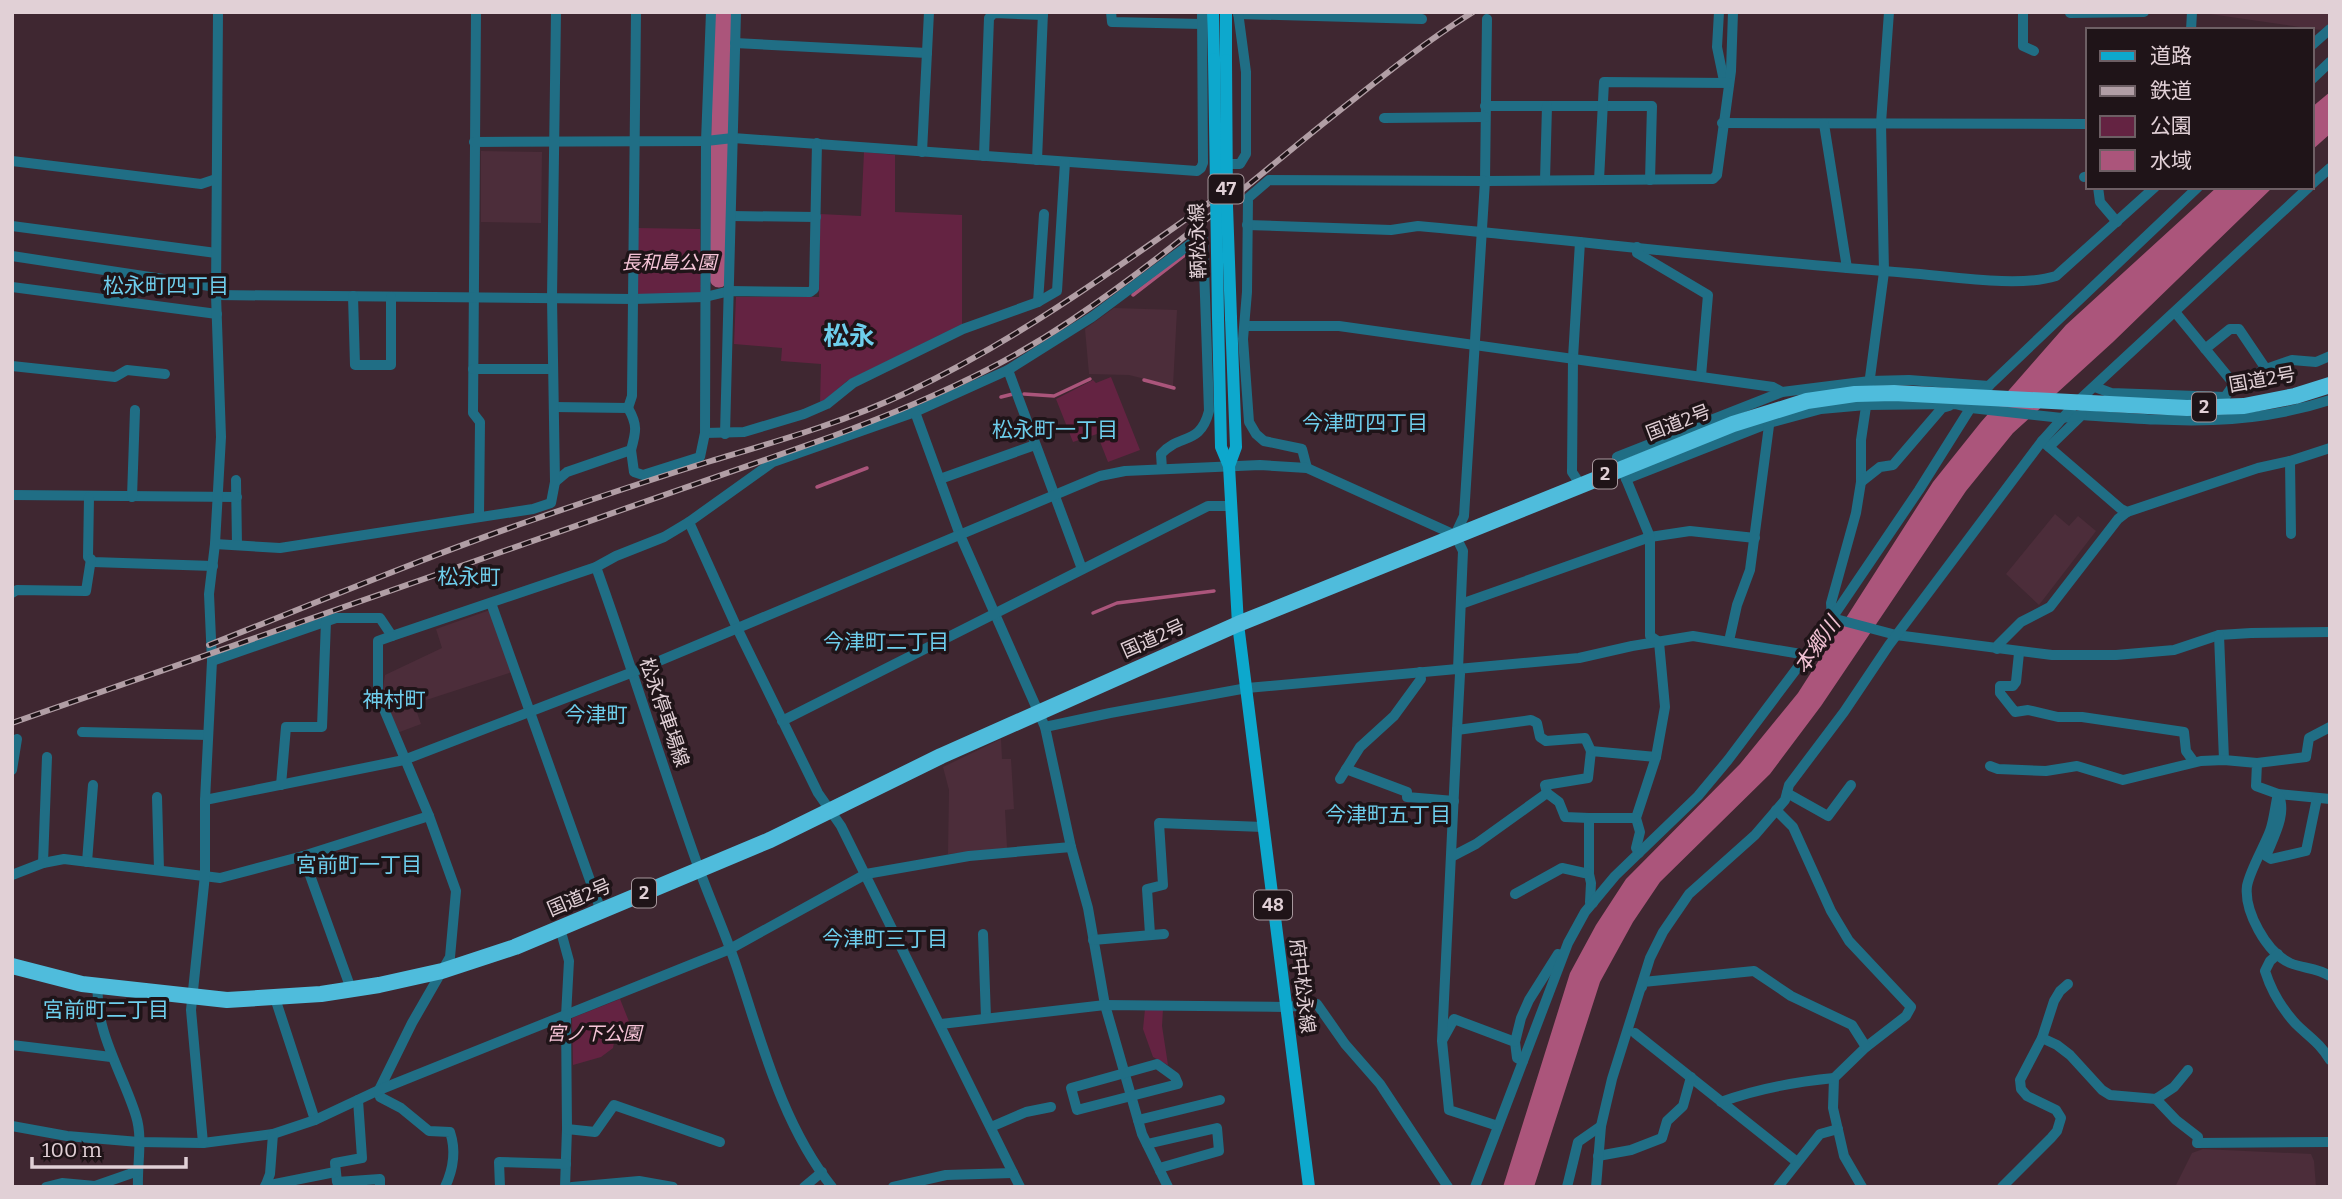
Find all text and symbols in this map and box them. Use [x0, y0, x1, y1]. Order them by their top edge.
legend [2086, 28, 2314, 189]
text: 道路 [2150, 43, 2192, 69]
text: 鉄道 [2150, 78, 2192, 104]
text: 公園 [2150, 113, 2192, 139]
text: 水域 [2150, 148, 2192, 174]
road number: 47 [1208, 174, 1244, 204]
street label: 鞆松永線 [1185, 203, 1210, 279]
park label: 長和島公園 [621, 251, 719, 274]
district label: 松永町四丁目 [103, 273, 229, 299]
district label: 松永 [823, 321, 875, 352]
street label: 国道2号 [2227, 362, 2297, 397]
road number: 2 [2192, 393, 2216, 422]
street label: 国道2号 [1643, 400, 1714, 445]
district label: 今津町四丁目 [1302, 410, 1428, 436]
district label: 松永町一丁目 [992, 417, 1118, 443]
road number: 2 [1593, 460, 1617, 488]
district label: 松永町 [438, 564, 501, 590]
water label: 本郷川 [1788, 610, 1847, 678]
street label: 国道2号 [1118, 614, 1189, 663]
district label: 今津町二丁目 [823, 629, 949, 655]
street label: 松永停車場線 [635, 655, 694, 770]
district label: 神村町 [363, 687, 426, 713]
district label: 今津町 [565, 702, 628, 728]
district label: 今津町五丁目 [1325, 802, 1451, 828]
district label: 宮前町一丁目 [296, 852, 422, 878]
street label: 国道2号 [544, 874, 615, 921]
road number: 2 [632, 878, 656, 908]
road number: 48 [1254, 890, 1292, 920]
district label: 今津町三丁目 [822, 926, 948, 952]
street label: 府中松永線 [1285, 938, 1320, 1035]
district label: 宮前町二丁目 [43, 997, 169, 1023]
park label: 宮ノ下公園 [546, 1022, 644, 1045]
scale bar [32, 1126, 186, 1170]
text: 100 m [42, 1137, 102, 1163]

